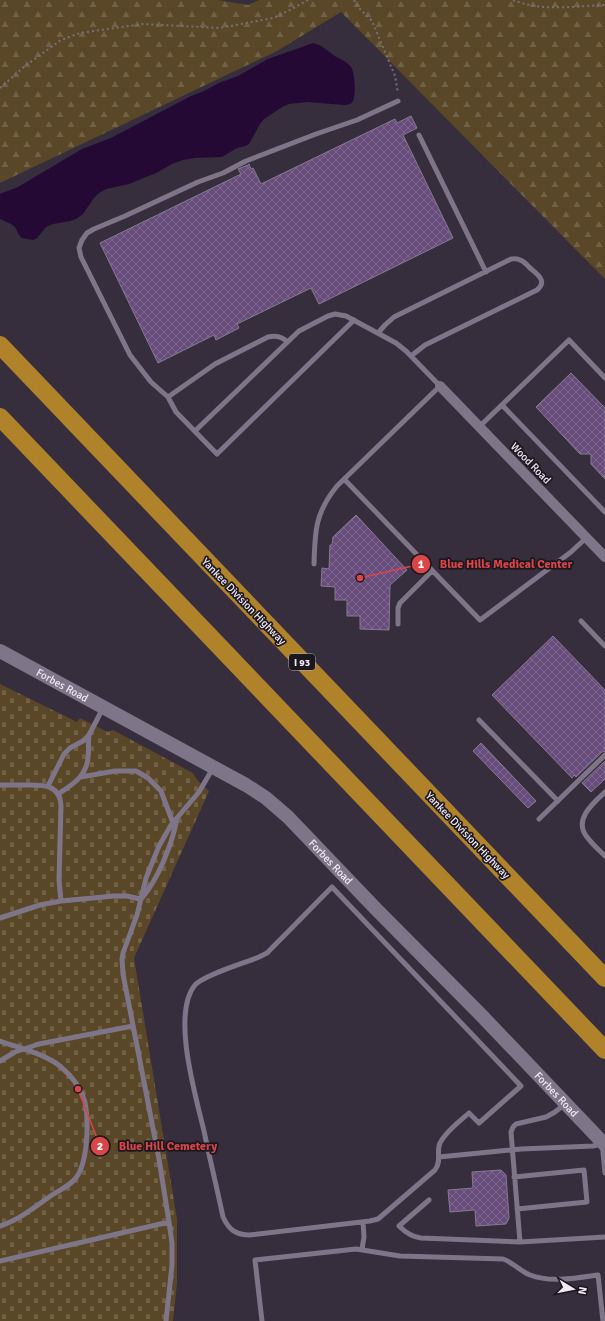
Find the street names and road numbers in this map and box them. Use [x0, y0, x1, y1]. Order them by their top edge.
street label: Wood Road [508, 440, 554, 487]
street label: Yankee Division Highway [199, 555, 289, 648]
road number: I 93 [289, 654, 315, 670]
street label: Forbes Road [34, 666, 91, 705]
street label: Yankee Division Highway [423, 789, 513, 882]
street label: Forbes Road [306, 837, 355, 887]
street label: Forbes Road [532, 1069, 581, 1120]

